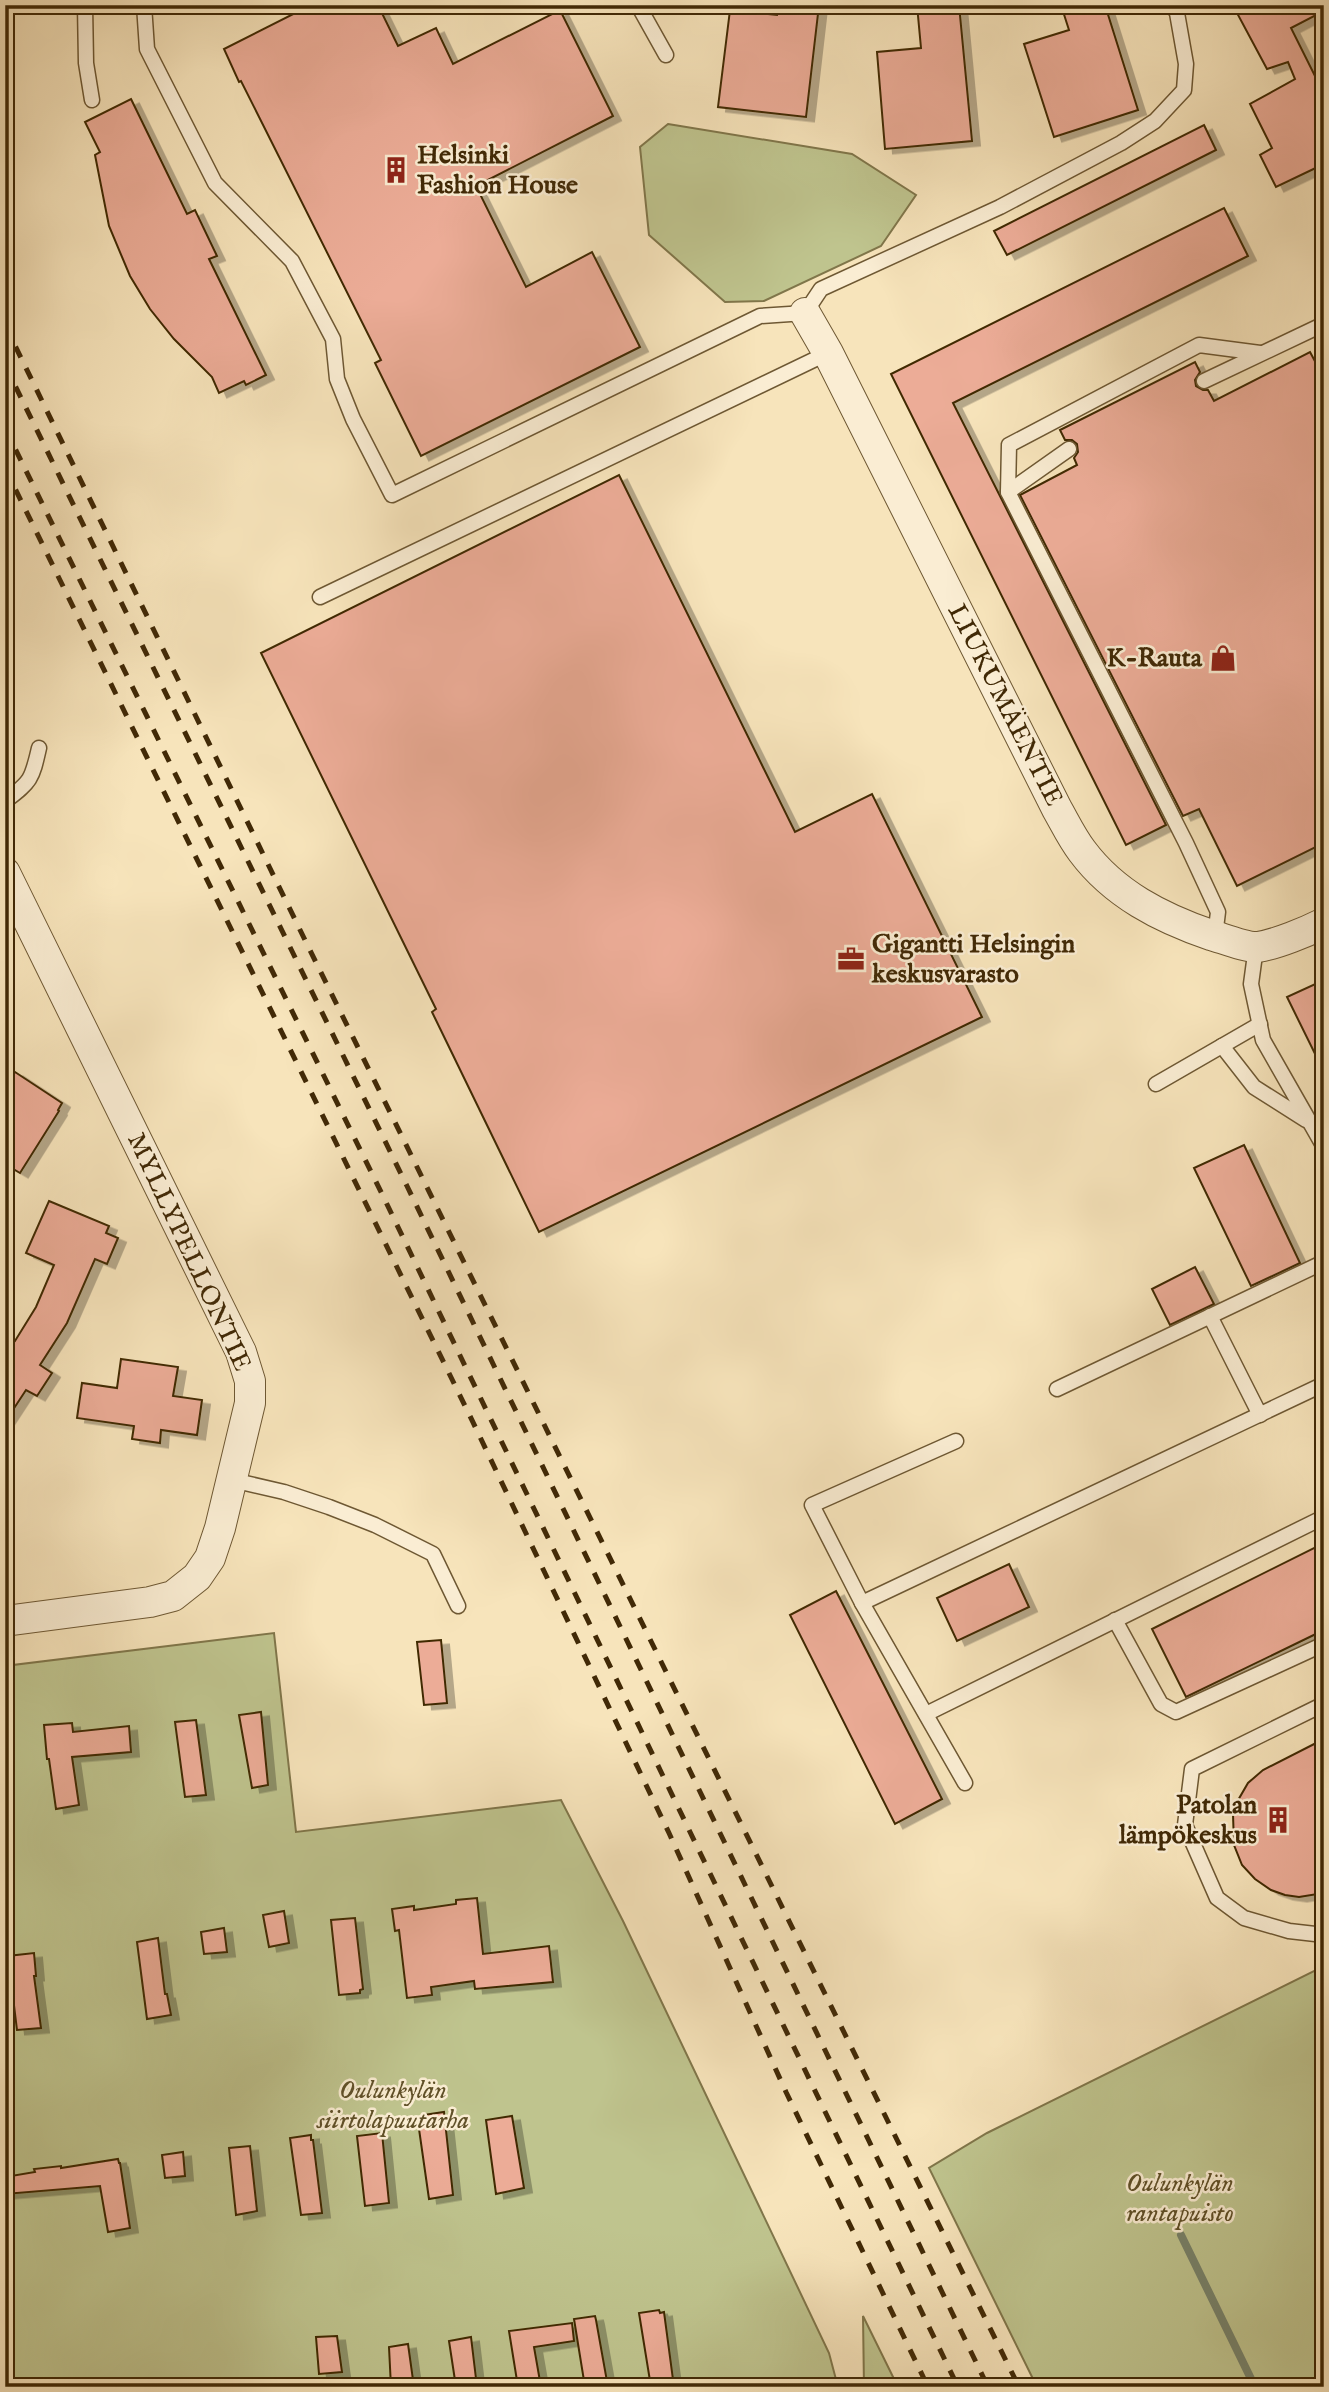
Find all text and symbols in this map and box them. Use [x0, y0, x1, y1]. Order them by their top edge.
place label: Helsinki Fashion House [417, 139, 578, 202]
building icon: Helsinki Fashion House [381, 155, 411, 185]
street label: LIUKUMÄENTIE [940, 598, 1070, 812]
place label: K-Rauta [1107, 642, 1203, 675]
shop icon: K-Rauta [1208, 643, 1238, 673]
place label: Gigantti Helsingin keskusvarasto [871, 928, 1075, 991]
office icon: Gigantti Helsingin keskusvarasto [836, 944, 866, 974]
street label: MYLLYPELLONTIE [119, 1128, 259, 1376]
place label: Patolan lämpökeskus [1118, 1789, 1257, 1852]
building icon: Patolan lämpökeskus [1263, 1805, 1293, 1835]
park label: Oulunkylän siirtolapuutarha [316, 2074, 469, 2137]
park label: Oulunkylän rantapuisto [1126, 2167, 1234, 2230]

